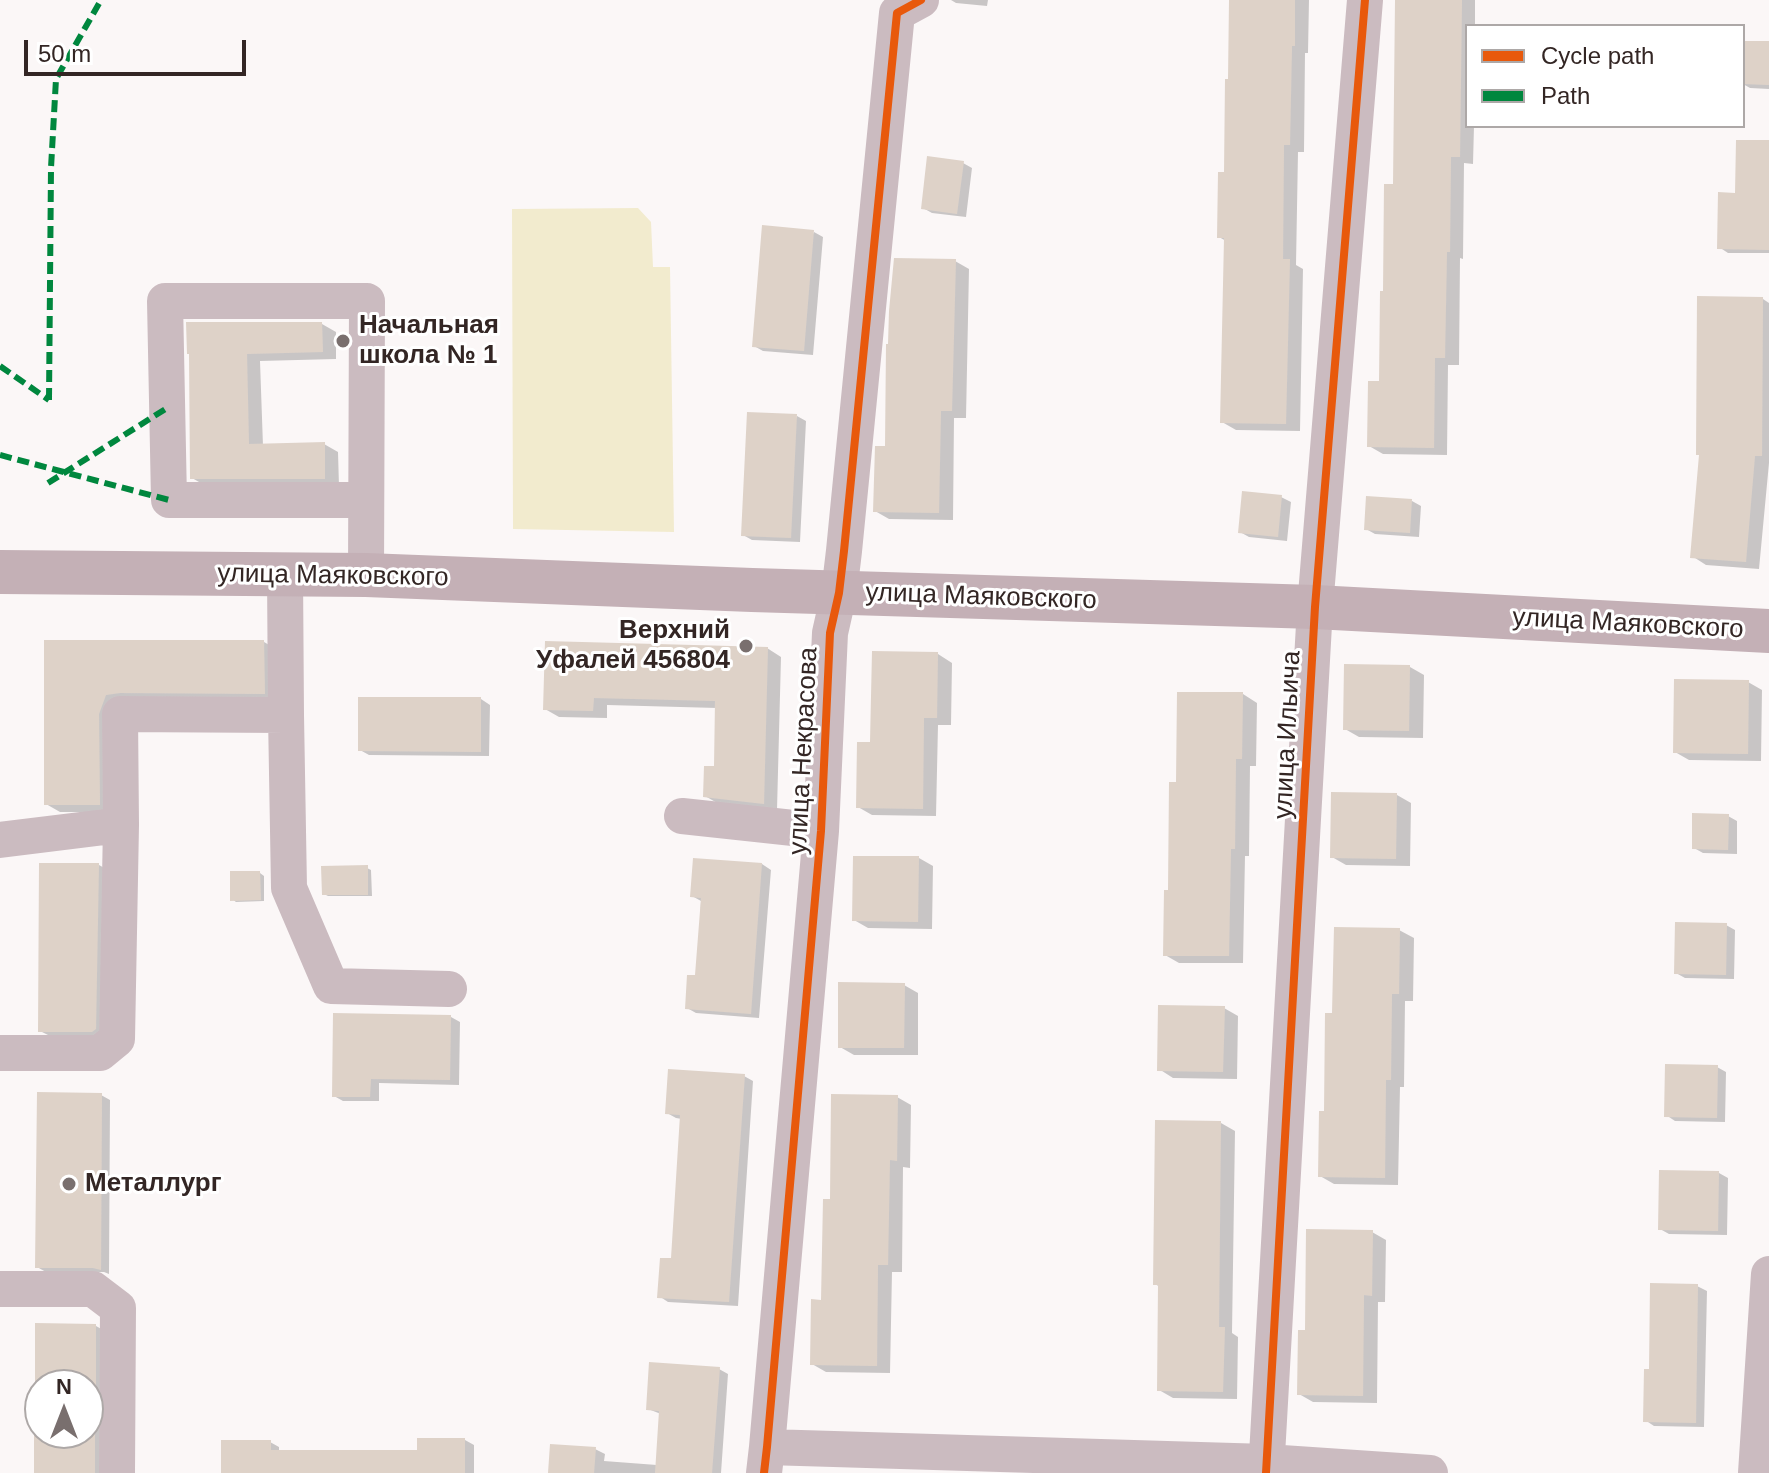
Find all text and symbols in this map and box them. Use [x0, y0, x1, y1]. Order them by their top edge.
scale bar [28, 24, 250, 74]
legend [1465, 24, 1745, 128]
text: 50 m [38, 40, 91, 67]
text: Cycle path [1541, 42, 1654, 69]
text: Path [1541, 82, 1590, 109]
place label: Начальная школа № 1 [359, 310, 499, 372]
marker: Начальная школа № 1 [334, 332, 352, 350]
street label: улица Маяковского [217, 558, 449, 594]
street label: улица Маяковского [865, 577, 1097, 617]
street label: улица Маяковского [1512, 602, 1744, 646]
place label: Верхний Уфалей 456804 [536, 615, 730, 676]
marker: Верхний Уфалей 456804 [737, 637, 755, 655]
street label: улица Некрасова [783, 646, 825, 856]
street label: улица Ильича [1268, 650, 1308, 820]
place label: Металлург [85, 1168, 221, 1200]
marker: Металлург [60, 1175, 78, 1193]
north arrow [24, 1369, 104, 1449]
text: N [56, 1374, 72, 1399]

